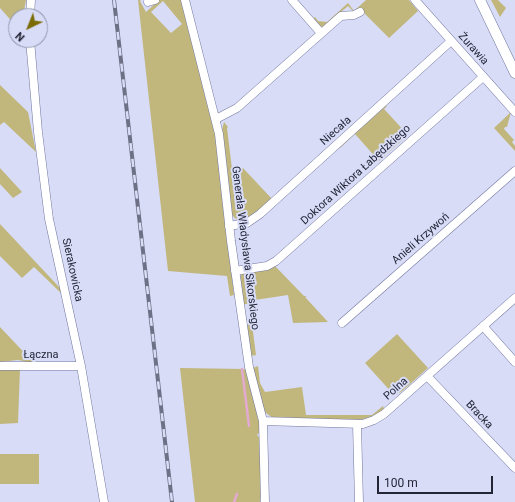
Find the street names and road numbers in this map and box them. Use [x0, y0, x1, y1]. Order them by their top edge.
street label: Żurawia [455, 30, 491, 68]
street label: Niecała [318, 114, 354, 148]
street label: Doktora Wiktora Łabędzkiego [298, 122, 414, 228]
street label: Generała Władysława Sikorskiego [228, 165, 262, 331]
street label: Anieli Krzywoń [390, 210, 452, 268]
street label: Sierakowicka [59, 237, 85, 303]
street label: Łączna [23, 348, 59, 362]
street label: Polna [381, 375, 411, 403]
street label: Bracka [463, 398, 495, 432]

